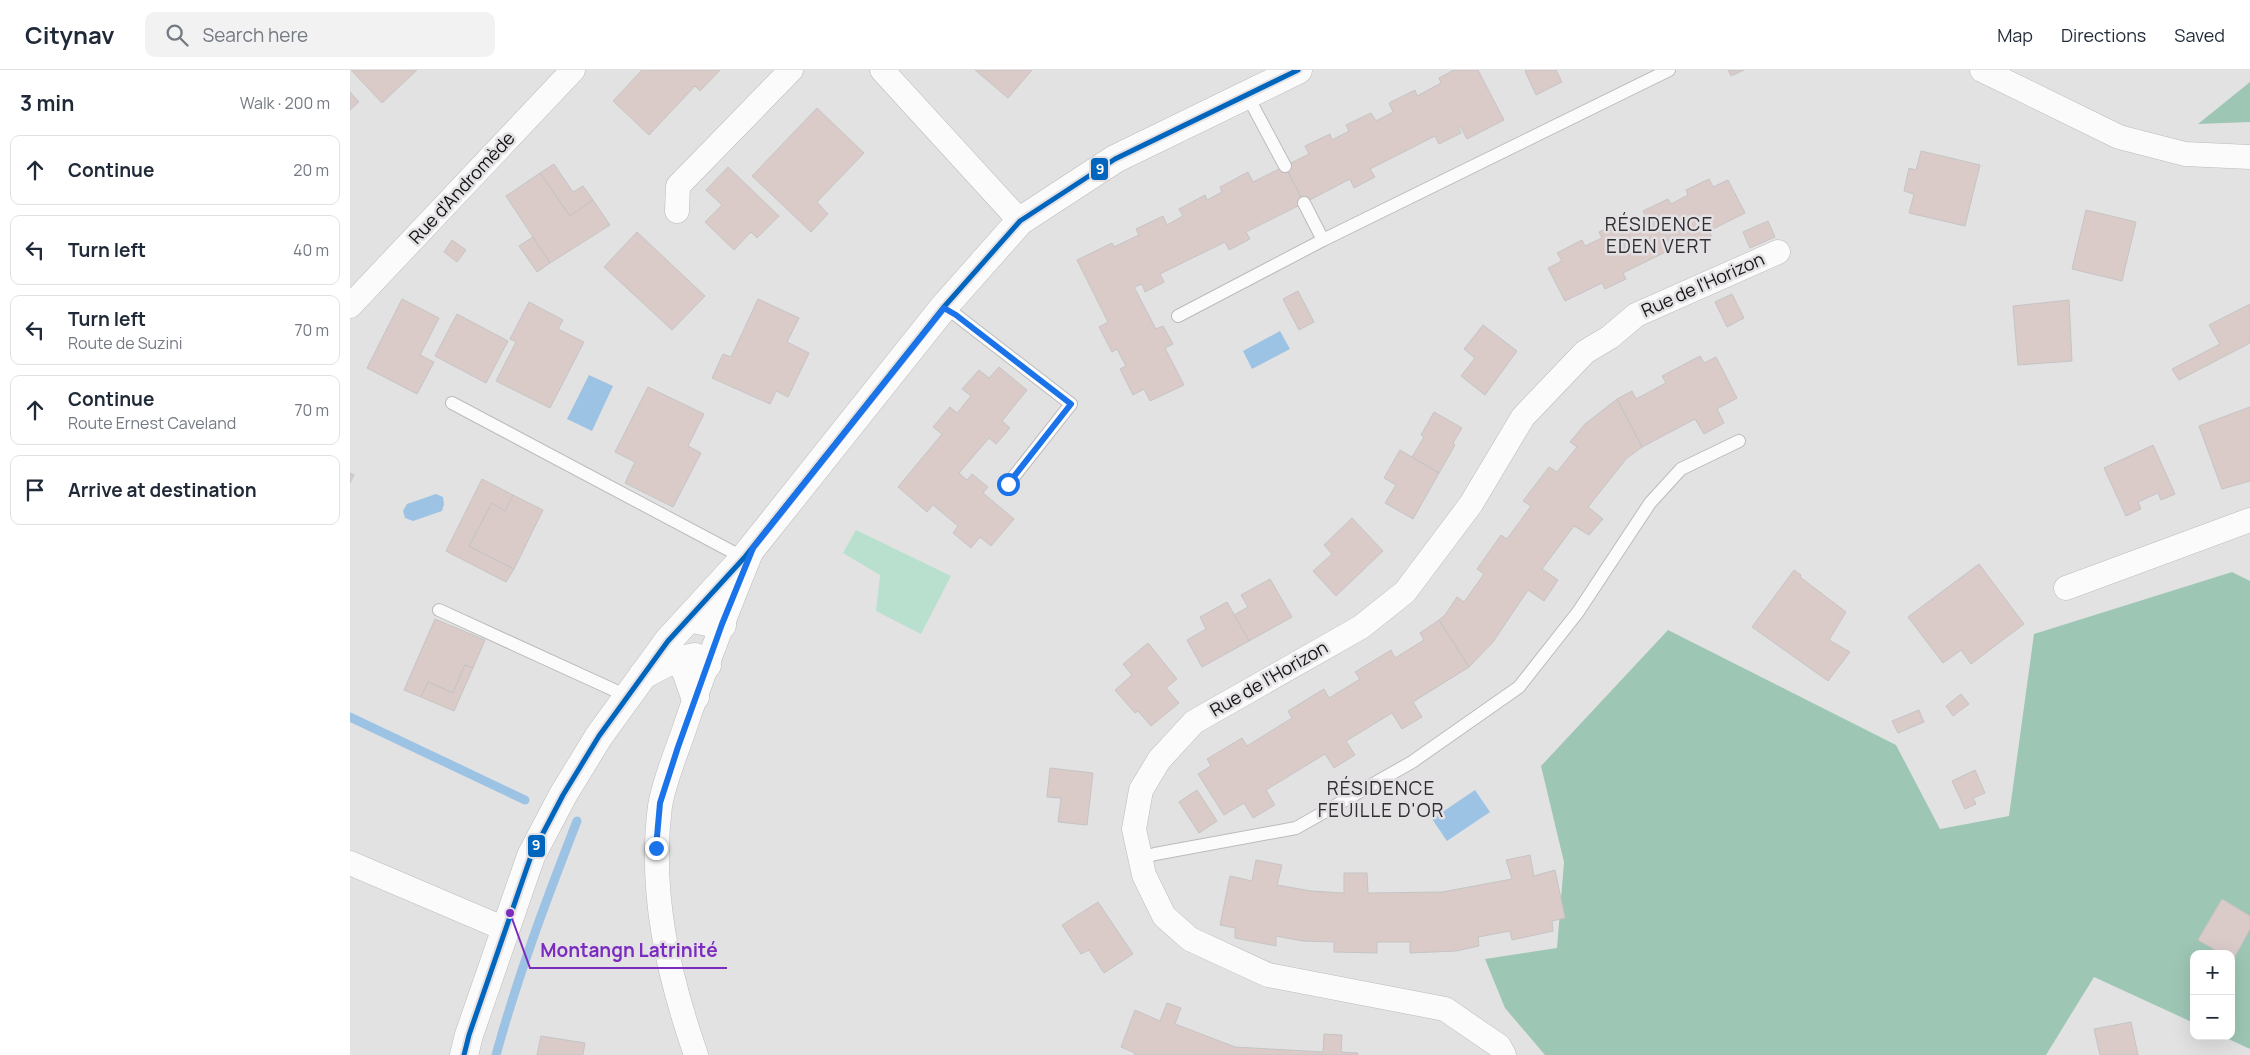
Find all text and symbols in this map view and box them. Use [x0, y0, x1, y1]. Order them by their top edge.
search box [145, 12, 495, 57]
text: Citynav [25, 18, 115, 51]
icon: search [163, 21, 191, 49]
text: Search here [203, 22, 308, 48]
text: Map [1997, 23, 2033, 47]
text: Directions [2061, 23, 2146, 47]
text: Saved [2174, 23, 2225, 47]
text: 3 min [20, 89, 74, 117]
text: Walk · 200 m [240, 92, 330, 114]
street label: Rue d'Andromède [403, 126, 520, 249]
icon: ahead [21, 156, 49, 184]
text: Continue [68, 157, 154, 183]
line badge: 9 [1090, 157, 1109, 181]
text: 20 m [293, 159, 329, 181]
text: 9 [1096, 159, 1104, 178]
district label: RÉSIDENCE EDEN VERT [1605, 211, 1713, 259]
icon: left [21, 236, 49, 264]
text: Turn left [68, 237, 146, 263]
text: 40 m [293, 239, 329, 261]
street label: Rue de l'Horizon [1637, 246, 1768, 322]
text: Turn left [68, 306, 146, 332]
icon: left [21, 316, 49, 344]
text: 70 m [294, 319, 329, 341]
text: Route de Suzini [68, 332, 183, 354]
text: Continue [68, 386, 154, 412]
icon: ahead [21, 396, 49, 424]
text: 70 m [294, 399, 329, 421]
text: Route Ernest Caveland [68, 412, 236, 434]
route start [997, 473, 1020, 496]
icon: arrive [21, 476, 49, 504]
text: Arrive at destination [68, 477, 257, 503]
street label: Rue de l'Horizon [1205, 635, 1332, 722]
district label: RÉSIDENCE FEUILLE D'OR [1318, 775, 1444, 823]
line badge: 9 [527, 834, 546, 858]
text: 9 [532, 835, 540, 854]
route end [645, 837, 668, 860]
callout: Montangn Latrinité [530, 934, 727, 968]
text: Montangn Latrinité [540, 937, 718, 963]
map controls [2190, 950, 2235, 1040]
button: + [2190, 950, 2235, 995]
button: − [2190, 995, 2235, 1040]

